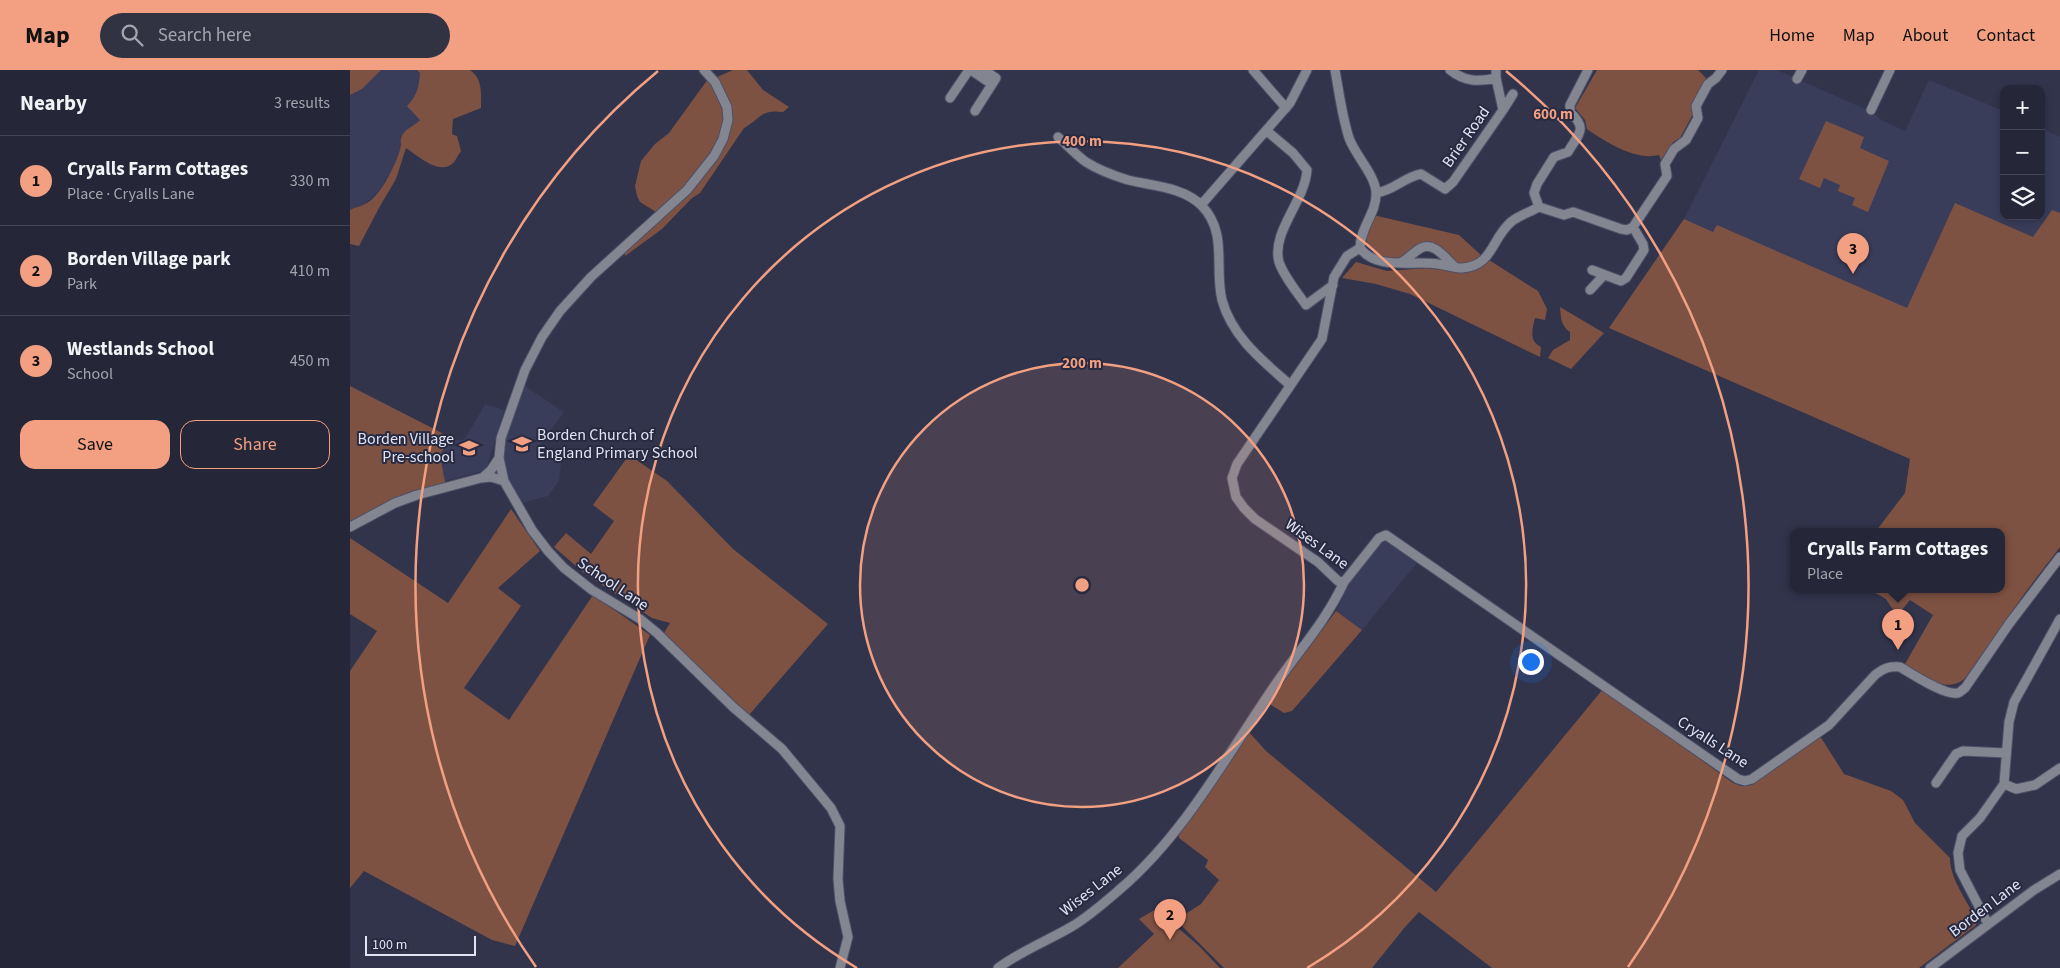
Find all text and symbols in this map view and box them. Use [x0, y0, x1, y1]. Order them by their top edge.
search box [100, 13, 450, 58]
text: Map [25, 18, 70, 53]
icon: search [118, 21, 146, 49]
text: Search here [158, 22, 251, 49]
text: Home [1769, 23, 1815, 48]
text: Map [1843, 23, 1875, 48]
text: About [1903, 23, 1948, 48]
text: Contact [1976, 23, 2035, 48]
map controls [2000, 85, 2045, 220]
button: + [2000, 85, 2045, 130]
text: Nearby [20, 88, 87, 118]
text: 3 results [274, 92, 330, 114]
street label: Brier Road [1437, 102, 1495, 172]
text: 600 m [1533, 104, 1573, 125]
button: − [2000, 130, 2045, 175]
text: 400 m [1062, 131, 1102, 152]
text: Cryalls Farm Cottages [67, 156, 248, 183]
text: 1 [32, 170, 40, 192]
text: 330 m [290, 170, 330, 192]
button: layers [2000, 175, 2045, 220]
text: Place · Cryalls Lane [67, 183, 194, 205]
pin: 3 [1837, 233, 1869, 274]
text: Borden Village park [67, 246, 231, 273]
text: 2 [32, 260, 40, 282]
text: 410 m [290, 260, 330, 282]
text: Park [67, 273, 97, 295]
text: Westlands School [67, 336, 214, 363]
text: 3 [32, 350, 40, 372]
text: 450 m [290, 350, 330, 372]
text: 200 m [1062, 353, 1102, 374]
text: School [67, 363, 113, 385]
button: Save [20, 420, 170, 469]
button: Share [180, 420, 330, 469]
place label: Borden Church of England Primary School [537, 424, 698, 464]
place label: Borden Village Pre-school [358, 428, 454, 468]
school or university icon: Borden Church of England Primary School [511, 433, 533, 455]
school or university icon: Borden Village Pre-school [458, 437, 480, 459]
street label: Wises Lane [1281, 513, 1353, 575]
popup [1790, 528, 2005, 593]
text: Cryalls Farm Cottages [1807, 536, 1988, 563]
street label: School Lane [573, 552, 653, 616]
text: Place [1807, 563, 1843, 585]
centre of rings [1073, 576, 1091, 594]
pin: 1 [1882, 609, 1914, 650]
your location [1518, 649, 1544, 675]
street label: Cryalls Lane [1673, 711, 1753, 773]
street label: Wises Lane [1055, 859, 1127, 921]
street label: Borden Lane [1945, 874, 2026, 942]
pin: 2 [1154, 899, 1186, 940]
scale bar [365, 933, 476, 956]
text: 100 m [372, 935, 407, 955]

